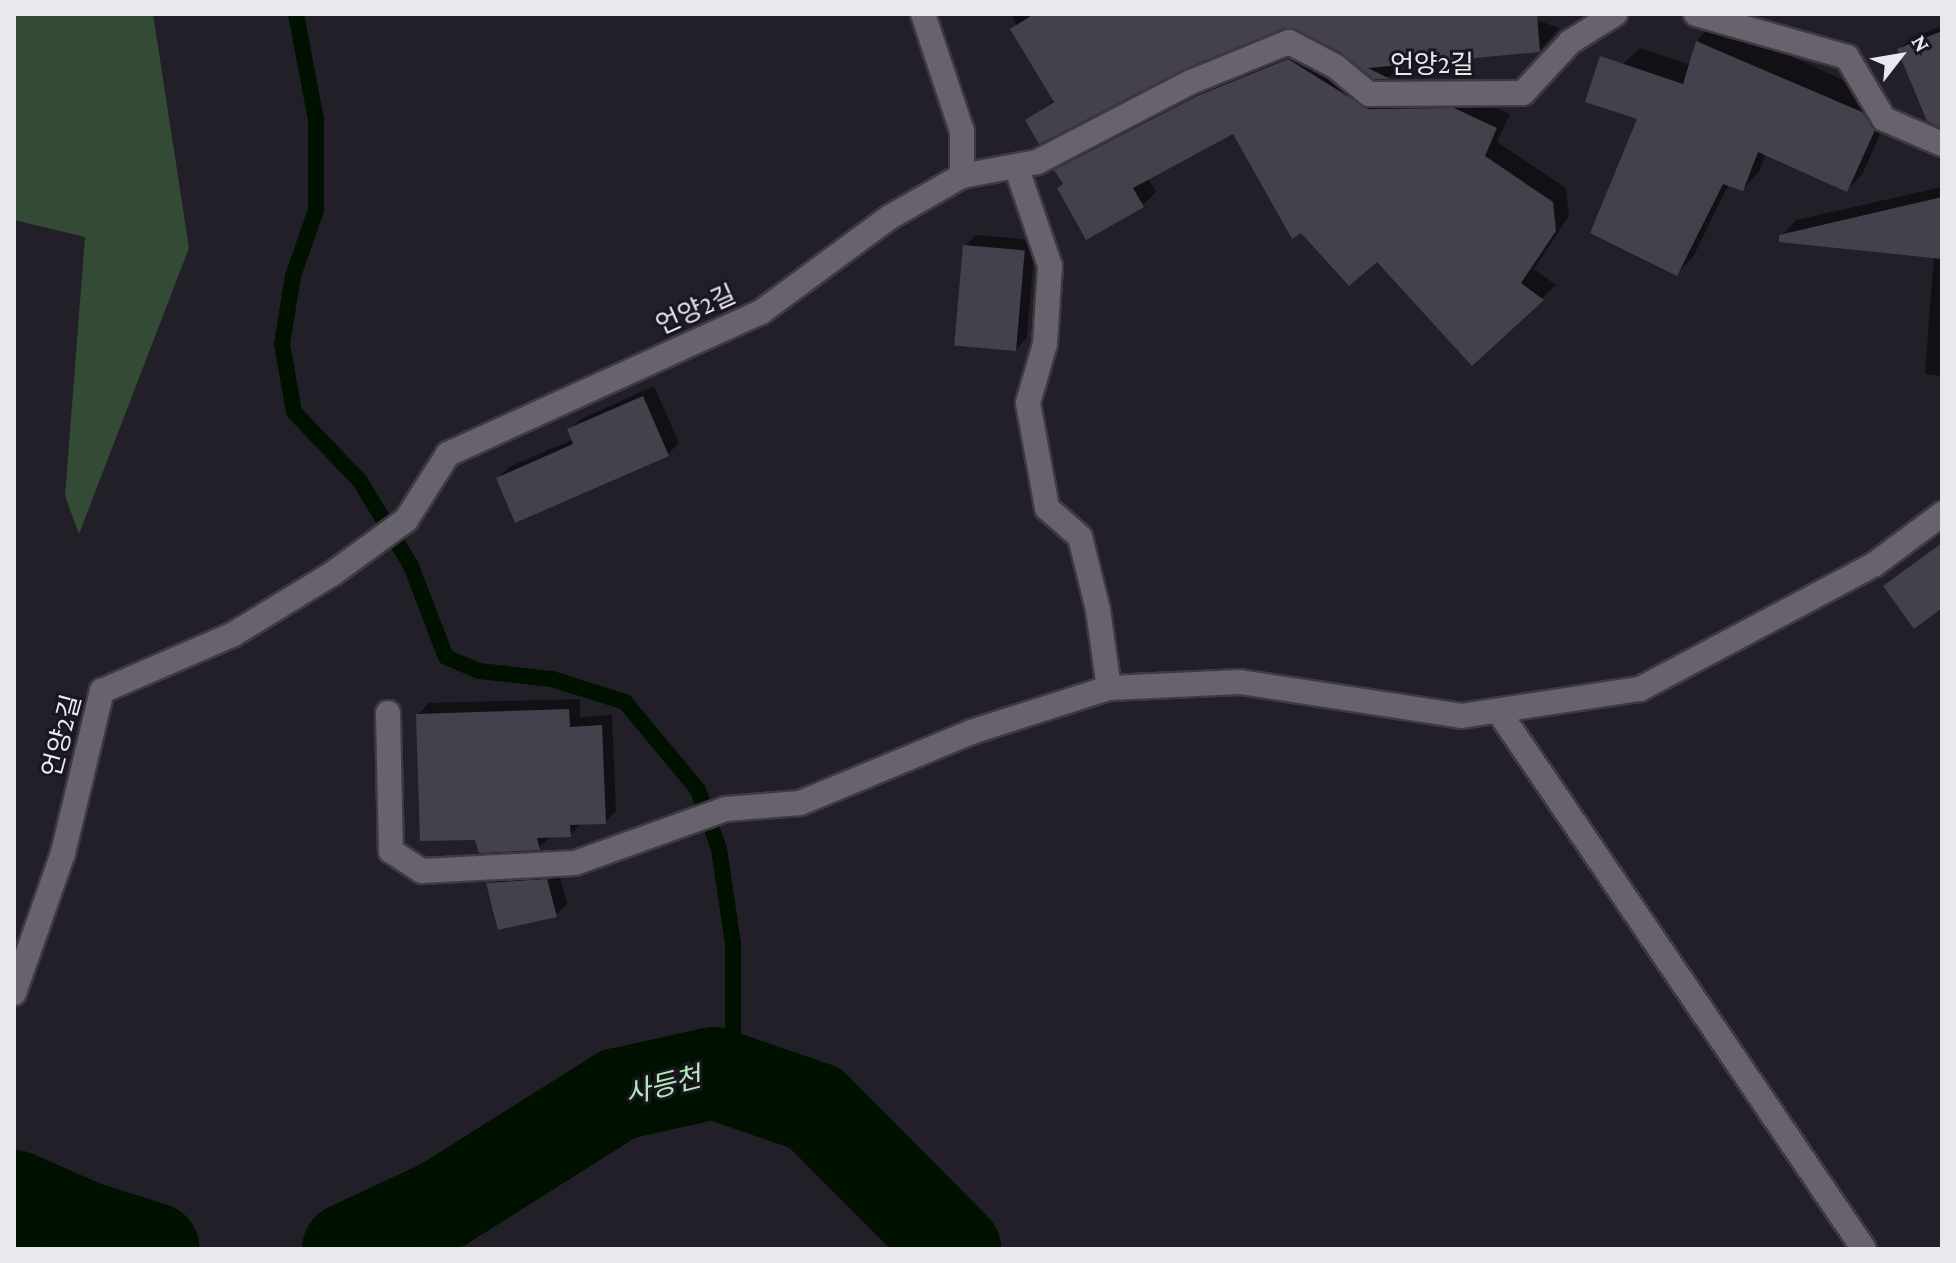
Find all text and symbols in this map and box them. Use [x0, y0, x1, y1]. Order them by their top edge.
north arrow [1860, 16, 1940, 96]
text: N [1906, 31, 1936, 56]
street label: 언양2길 [1390, 49, 1474, 81]
street label: 언양2길 [651, 279, 741, 341]
street label: 언양2길 [36, 691, 88, 781]
water label: 사등천 [621, 1060, 705, 1112]

